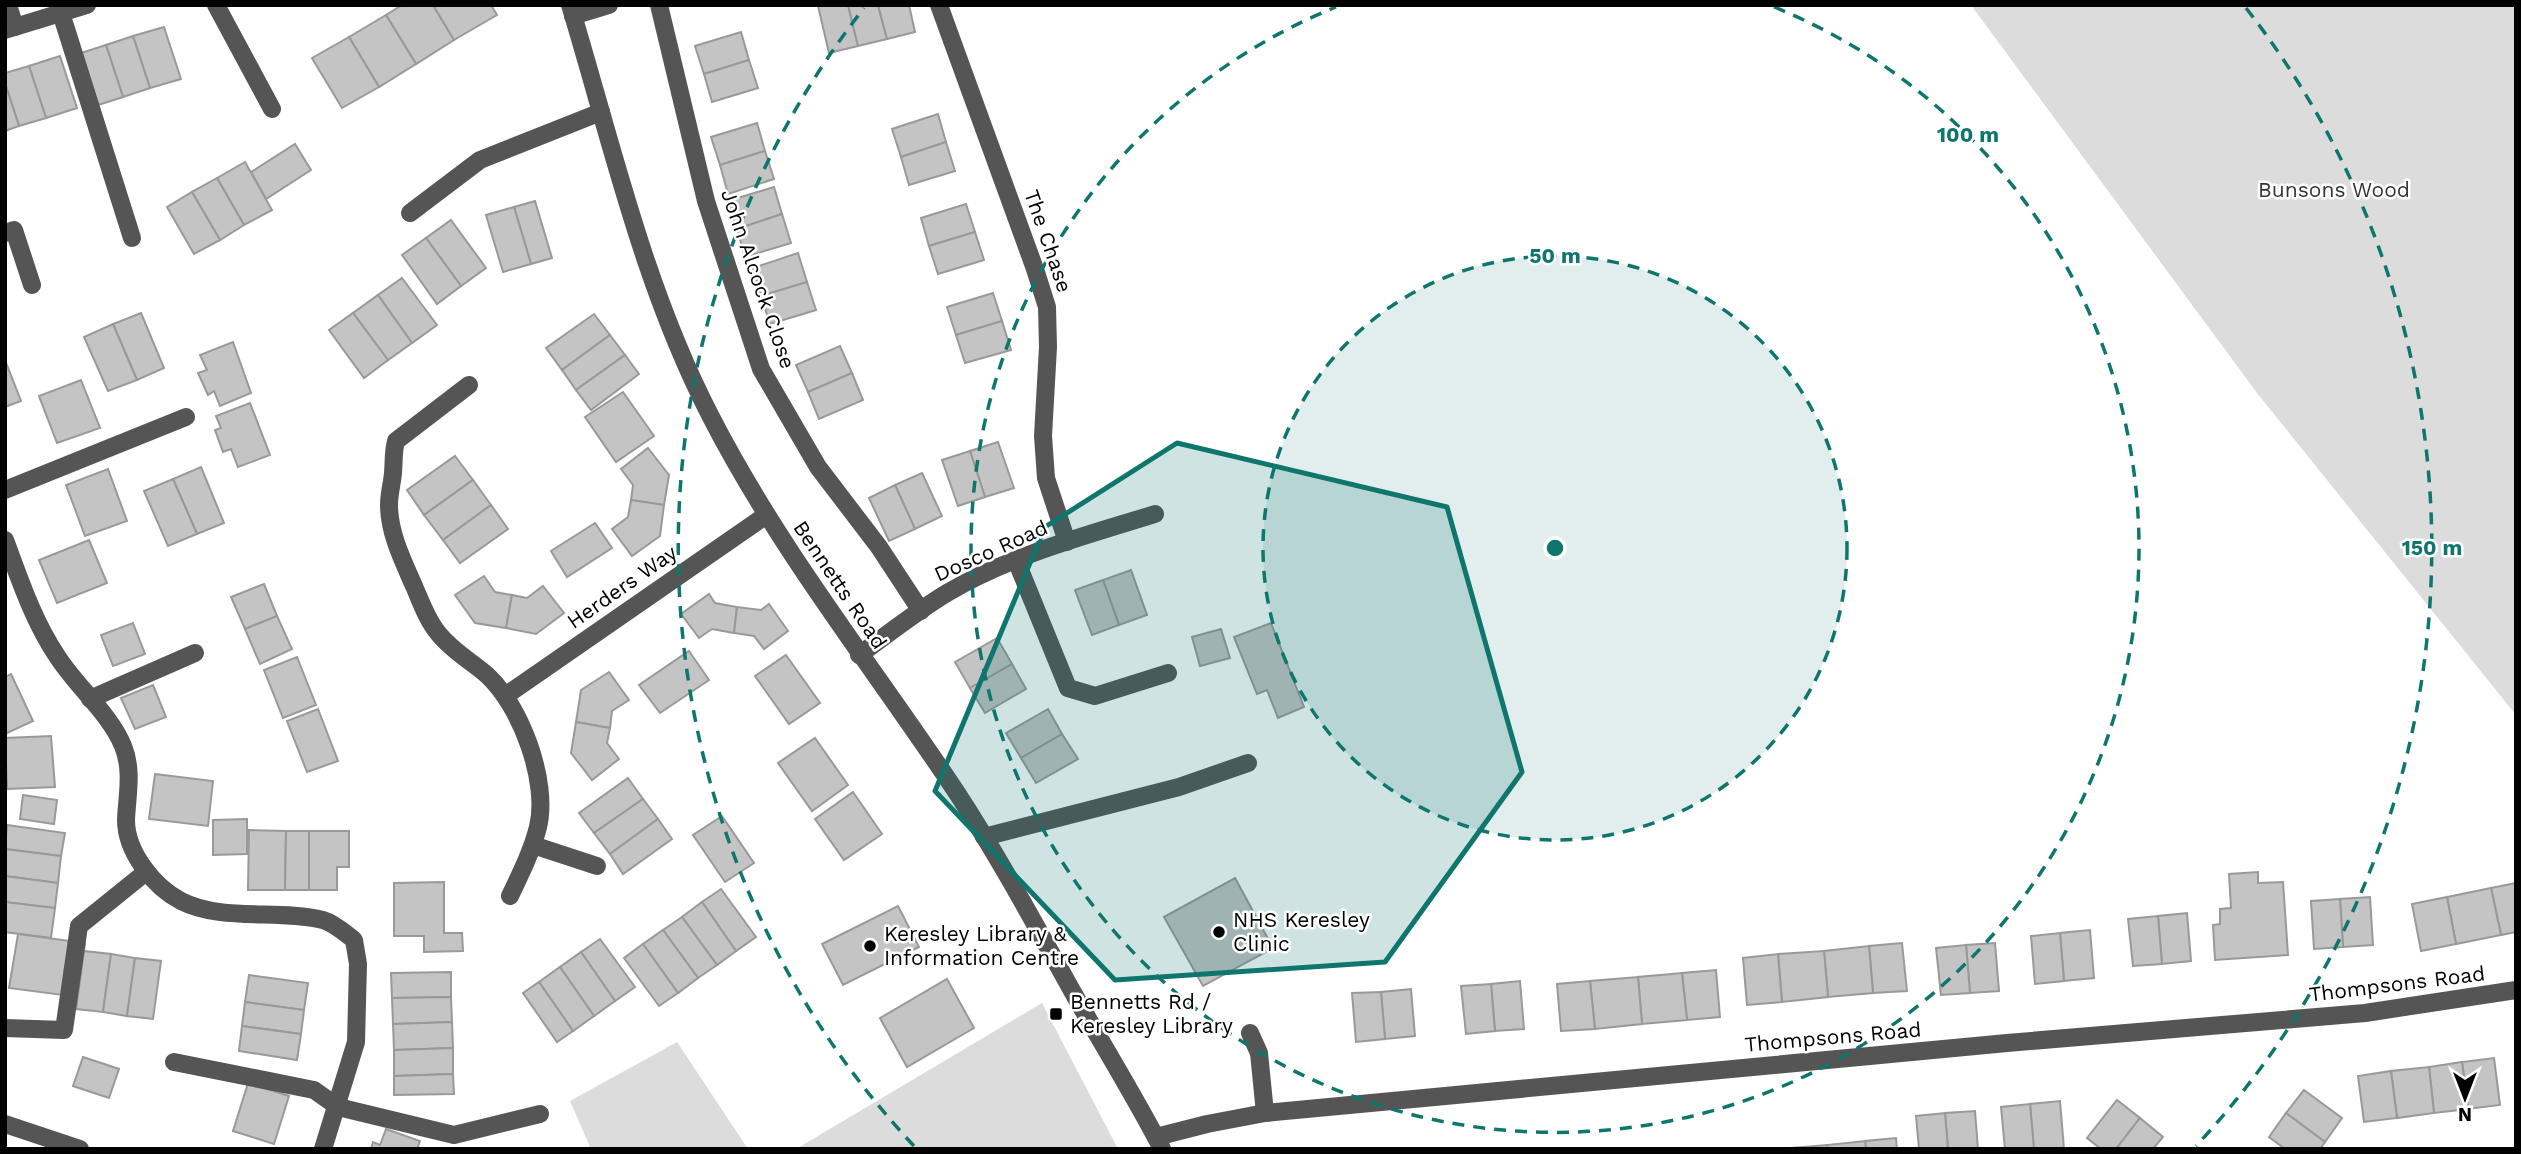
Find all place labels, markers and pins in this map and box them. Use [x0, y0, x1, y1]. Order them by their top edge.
centre of rings [1543, 536, 1567, 560]
place label: NHS Keresley Clinic [1233, 907, 1370, 956]
place label: Keresley Library & Information Centre [884, 921, 1079, 970]
marker: NHS Keresley Clinic [1211, 924, 1227, 940]
marker: Keresley Library & Information Centre [862, 938, 878, 954]
place label: Bennetts Rd / Keresley Library [1070, 989, 1233, 1038]
marker: Bennetts Rd / Keresley Library [1048, 1006, 1064, 1022]

